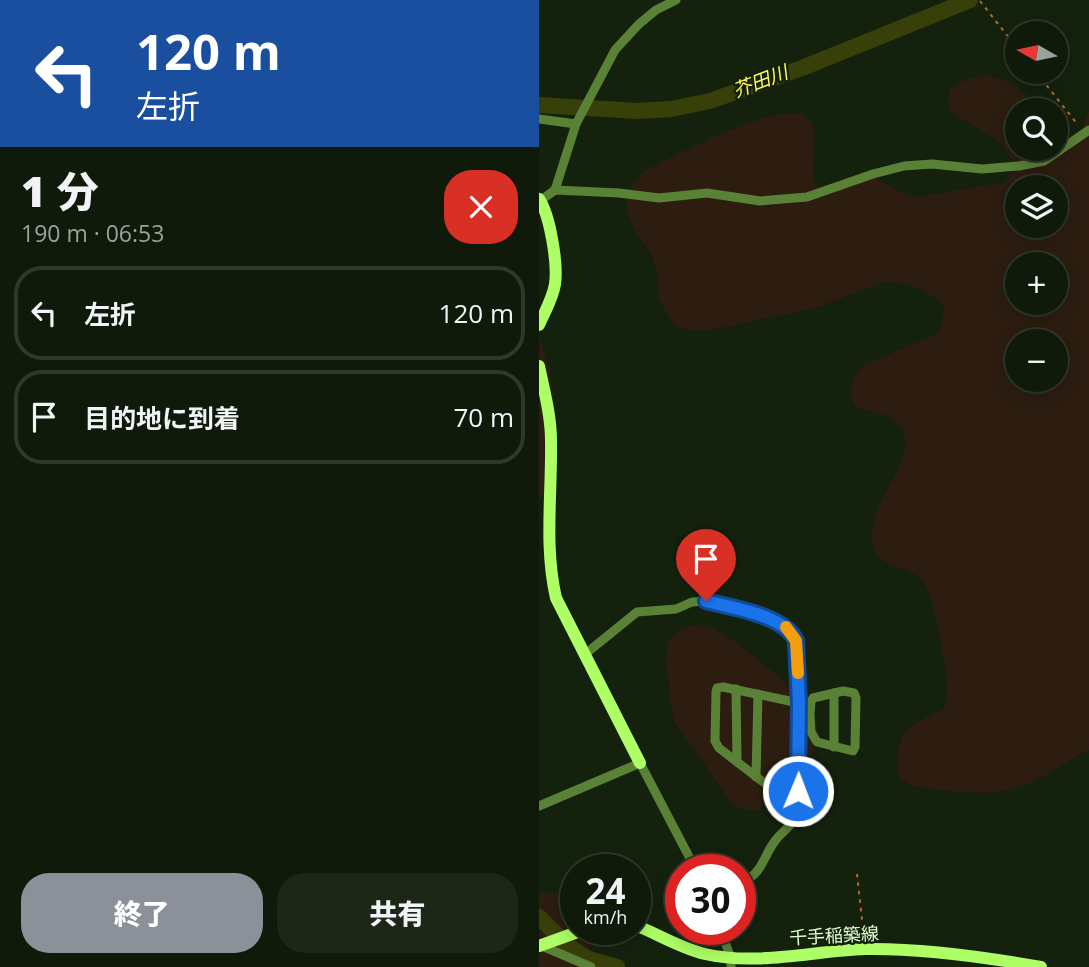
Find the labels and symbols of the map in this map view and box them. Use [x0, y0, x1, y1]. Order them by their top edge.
north arrow [1005, 21, 1067, 84]
water label: 芥田川 [729, 58, 793, 103]
pin [676, 529, 736, 601]
position arrow [761, 754, 835, 828]
speed limit sign: 30 [665, 854, 756, 945]
street label: 千手稲築線 [788, 921, 880, 949]

